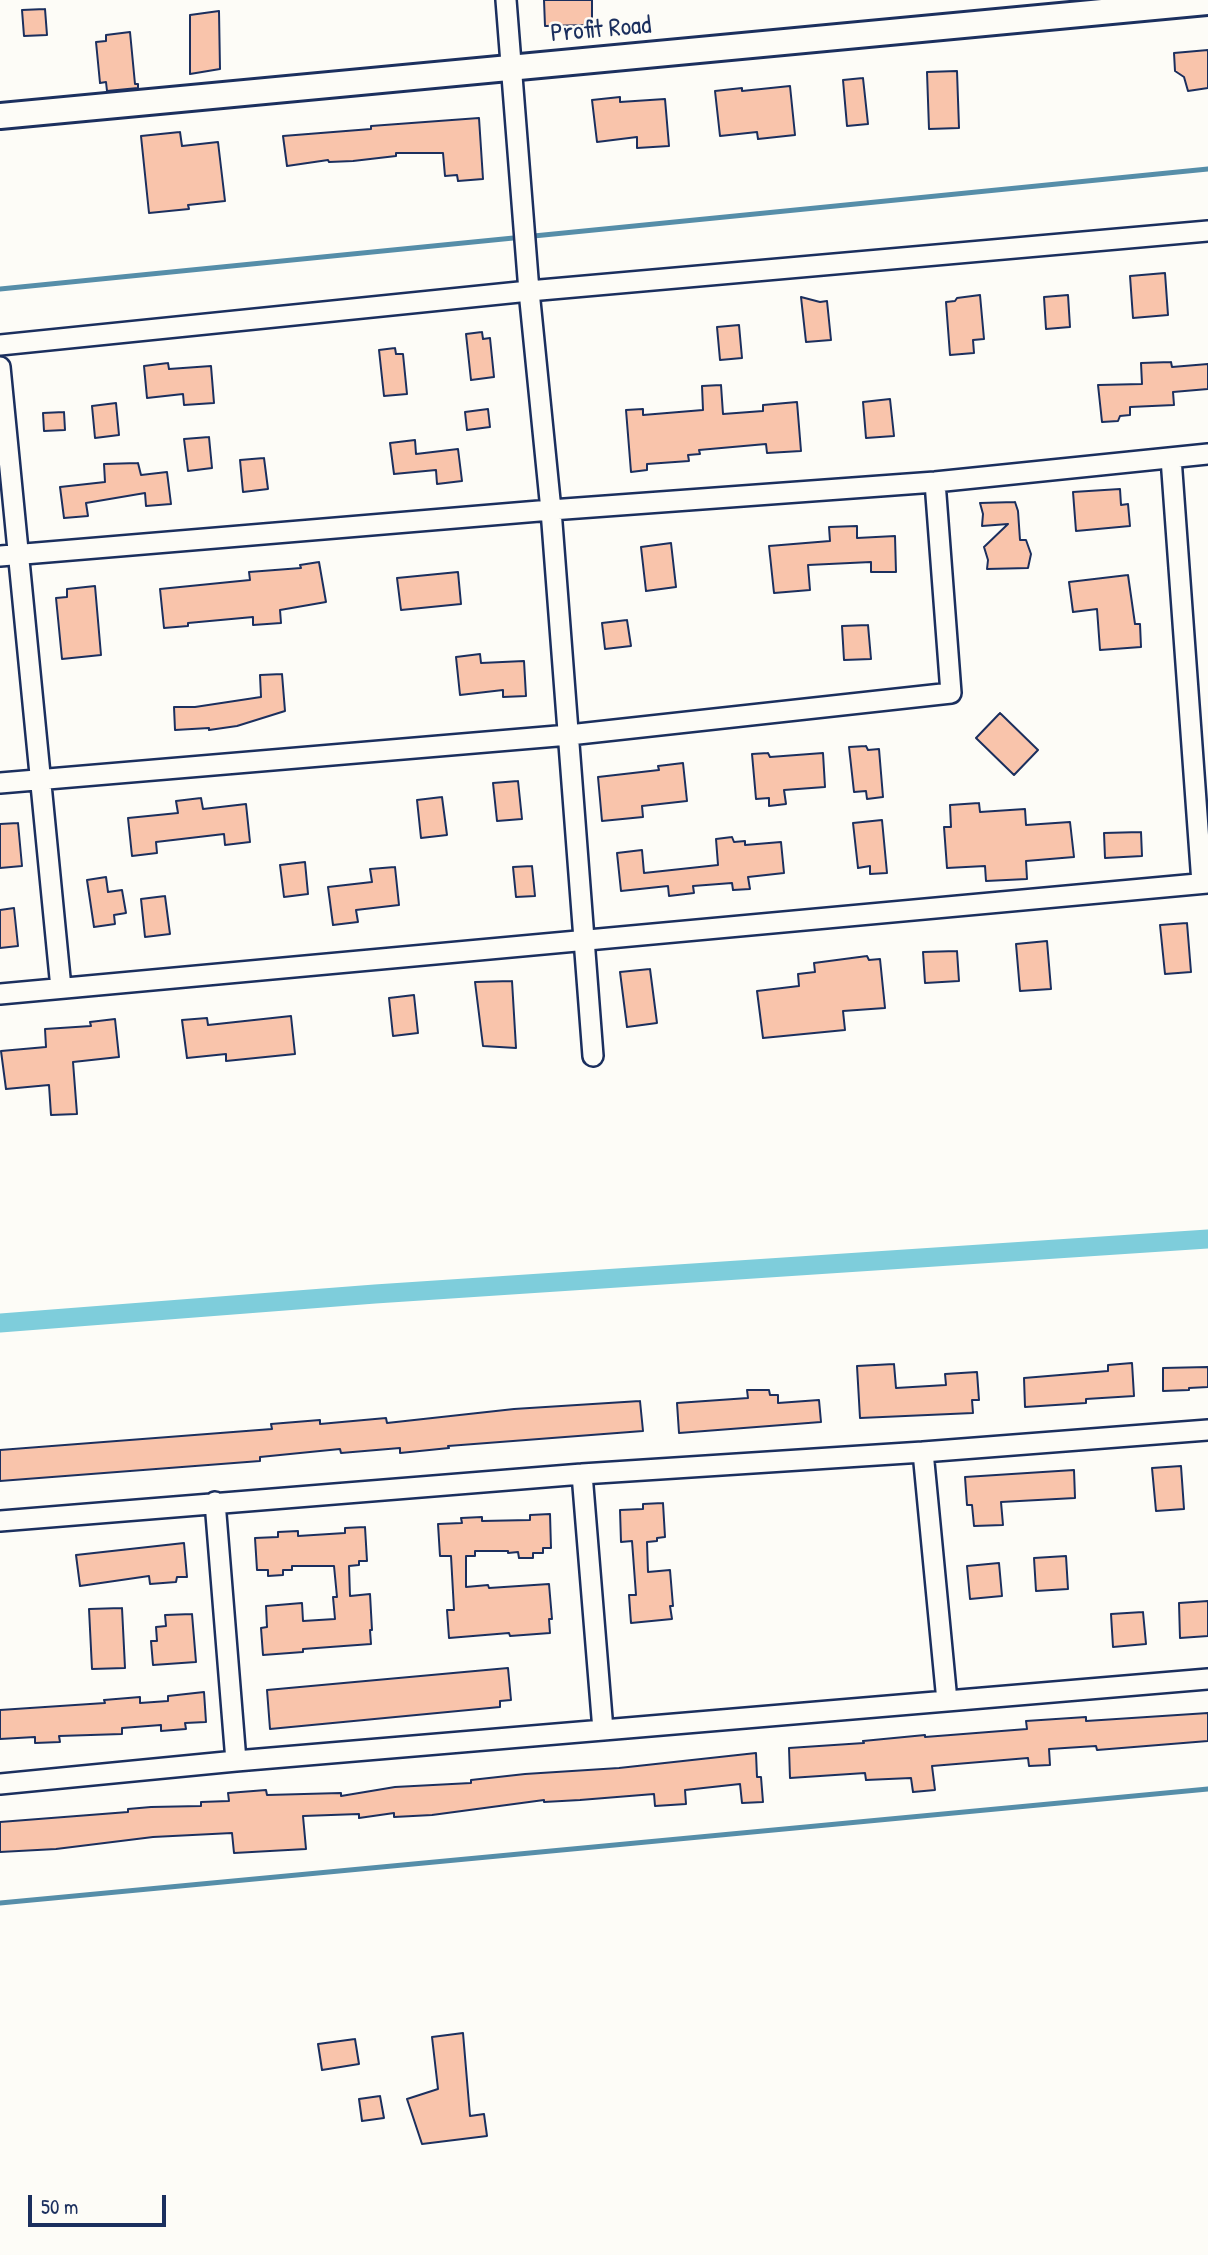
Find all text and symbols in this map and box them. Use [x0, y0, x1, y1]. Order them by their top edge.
street label: Profit Road [549, 10, 653, 50]
scale bar [32, 2182, 170, 2226]
text: 50 m [41, 2192, 78, 2221]

